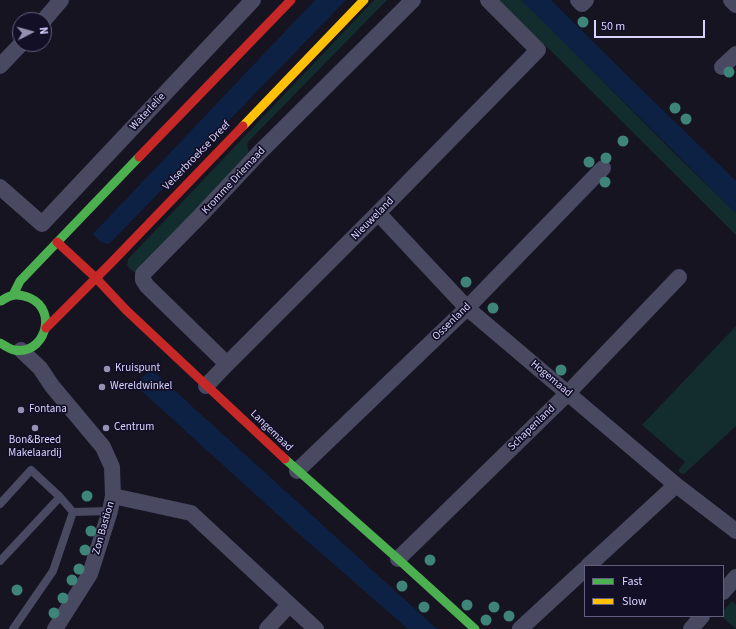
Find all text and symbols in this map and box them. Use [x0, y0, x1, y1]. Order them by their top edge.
north arrow [12, 12, 52, 52]
scale bar [596, 12, 707, 38]
text: 50 m [601, 18, 625, 35]
text: N [36, 26, 51, 35]
street label: Waterlelie [128, 91, 168, 133]
street label: Velserbroekse Dreef [161, 119, 233, 193]
street label: Kromme Driemaad [200, 145, 268, 217]
street label: Nieuweland [349, 195, 397, 243]
street label: Ossenland [430, 300, 474, 344]
street label: Hogemaad [527, 358, 575, 400]
place label: Kruispunt [115, 362, 160, 376]
marker: Kruispunt [102, 364, 112, 374]
place label: Wereldwinkel [110, 380, 172, 394]
marker: Wereldwinkel [97, 382, 107, 392]
street label: Schapenland [506, 402, 558, 454]
place label: Fontana [29, 403, 67, 417]
marker: Fontana [16, 405, 26, 415]
street label: Langemaad [247, 407, 295, 455]
place label: Centrum [114, 421, 154, 435]
marker: Bon&Breed Makelaardij [30, 423, 40, 433]
marker: Centrum [101, 423, 111, 433]
place label: Bon&Breed Makelaardij [8, 434, 62, 460]
street label: Zon Bastion [90, 500, 118, 556]
legend [584, 565, 724, 617]
text: Fast [622, 573, 642, 590]
text: Slow [622, 593, 647, 610]

